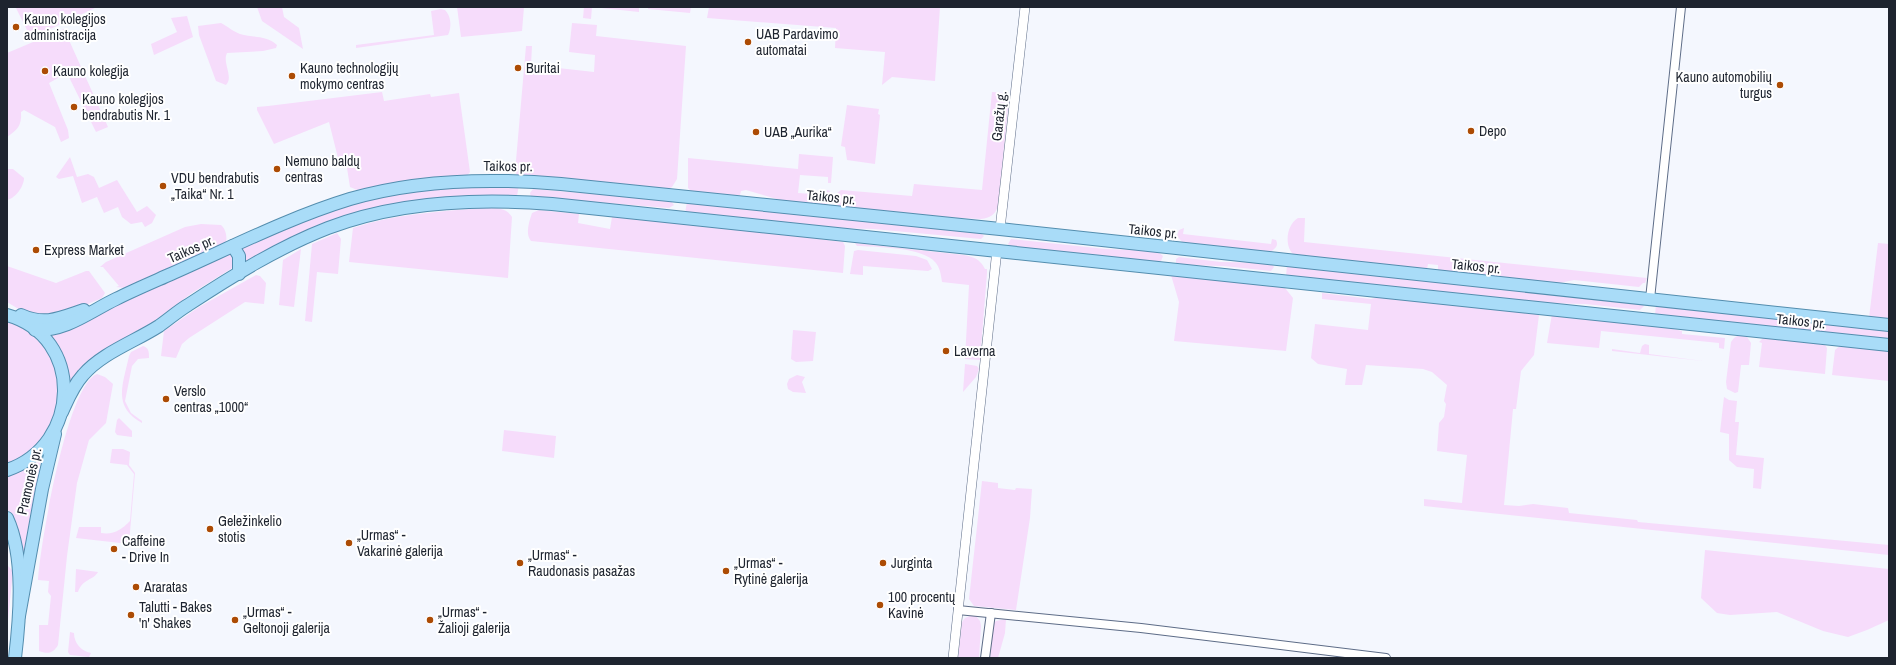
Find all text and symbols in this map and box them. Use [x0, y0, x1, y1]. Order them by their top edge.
place label: Kauno kolegijos administracija [24, 10, 106, 44]
marker: Kauno kolegijos administracija [11, 22, 21, 32]
place label: UAB Pardavimo automatai [756, 25, 838, 59]
marker: UAB Pardavimo automatai [743, 37, 753, 47]
place label: Kauno technologijų mokymo centras [300, 59, 399, 93]
place label: Buritai [526, 59, 560, 77]
place label: Kauno kolegija [53, 62, 130, 80]
marker: Buritai [513, 63, 523, 73]
marker: Kauno kolegija [40, 66, 50, 76]
place label: Kauno automobilių turgus [1676, 68, 1773, 102]
marker: Kauno technologijų mokymo centras [287, 71, 297, 81]
marker: Kauno automobilių turgus [1775, 80, 1785, 90]
place label: Kauno kolegijos bendrabutis Nr. 1 [82, 90, 171, 124]
street label: Garažų g. [987, 90, 1011, 142]
marker: Kauno kolegijos bendrabutis Nr. 1 [69, 102, 79, 112]
place label: Depo [1479, 122, 1506, 140]
place label: UAB „Aurika“ [764, 123, 832, 141]
marker: Depo [1466, 126, 1476, 136]
marker: UAB „Aurika“ [751, 127, 761, 137]
place label: Nemuno baldų centras [285, 152, 360, 186]
street label: Taikos pr. [483, 157, 533, 175]
marker: Nemuno baldų centras [272, 164, 282, 174]
place label: VDU bendrabutis „Taika“ Nr. 1 [171, 169, 259, 203]
marker: VDU bendrabutis „Taika“ Nr. 1 [158, 181, 168, 191]
street label: Taikos pr. [806, 185, 856, 209]
street label: Taikos pr. [1128, 219, 1178, 243]
street label: Taikos pr. [165, 231, 217, 267]
place label: Express Market [44, 241, 124, 259]
marker: Express Market [31, 245, 41, 255]
street label: Taikos pr. [1451, 254, 1501, 278]
street label: Taikos pr. [1776, 309, 1826, 333]
place label: Laverna [954, 342, 996, 360]
marker: Laverna [941, 346, 951, 356]
place label: Verslo centras „1000“ [174, 382, 248, 416]
marker: Verslo centras „1000“ [161, 394, 171, 404]
street label: Pramonės pr. [13, 446, 45, 516]
place label: Geležinkelio stotis [218, 512, 282, 546]
marker: Geležinkelio stotis [205, 524, 215, 534]
place label: „Urmas“ - Vakarinė galerija [357, 526, 444, 560]
place label: Caffeine - Drive In [122, 532, 169, 566]
marker: „Urmas“ - Vakarinė galerija [344, 538, 354, 548]
marker: Caffeine - Drive In [109, 544, 119, 554]
place label: „Urmas“ - Raudonasis pasažas [528, 546, 635, 580]
place label: „Urmas“ - Rytinė galerija [734, 554, 809, 588]
place label: Jurginta [891, 554, 933, 572]
marker: „Urmas“ - Raudonasis pasažas [515, 558, 525, 568]
marker: Jurginta [878, 558, 888, 568]
marker: „Urmas“ - Rytinė galerija [721, 566, 731, 576]
place label: Araratas [143, 578, 188, 596]
marker: Araratas [131, 582, 141, 592]
place label: 100 procentų Kavinė [888, 588, 956, 622]
place label: Talutti - Bakes 'n' Shakes [139, 598, 212, 632]
marker: 100 procentų Kavinė [875, 600, 885, 610]
place label: „Urmas“ - Geltonoji galerija [243, 603, 330, 637]
place label: „Urmas“ - Žalioji galerija [438, 603, 511, 637]
marker: Talutti - Bakes 'n' Shakes [126, 610, 136, 620]
marker: „Urmas“ - Geltonoji galerija [230, 615, 240, 625]
marker: „Urmas“ - Žalioji galerija [425, 615, 435, 625]

